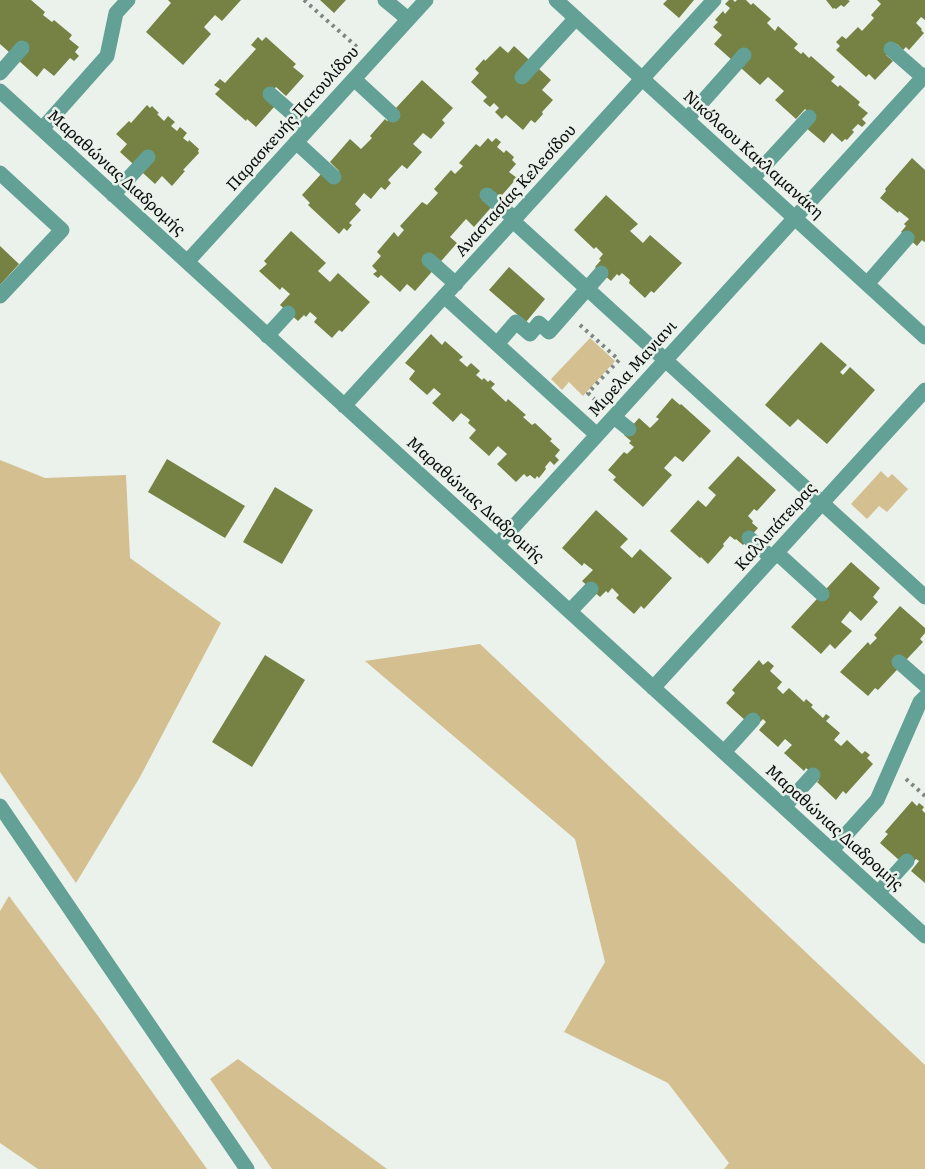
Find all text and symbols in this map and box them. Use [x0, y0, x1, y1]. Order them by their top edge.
street label: Παρασκευής Πατουλίδου [223, 43, 363, 195]
street label: Νικόλαου Κακλαμανάκη [679, 87, 827, 223]
street label: Μαραθώνιας Διαδρομής [43, 106, 189, 240]
street label: Αναστασίας Κελεσίδου [452, 121, 580, 261]
street label: Μιρελα Μανιανι [585, 317, 681, 421]
street label: Μαραθώνιας Διαδρομής [402, 433, 548, 567]
street label: Καλλιπάτειρας [731, 479, 821, 575]
street label: Μαραθώνιας Διαδρομής [761, 761, 907, 895]

